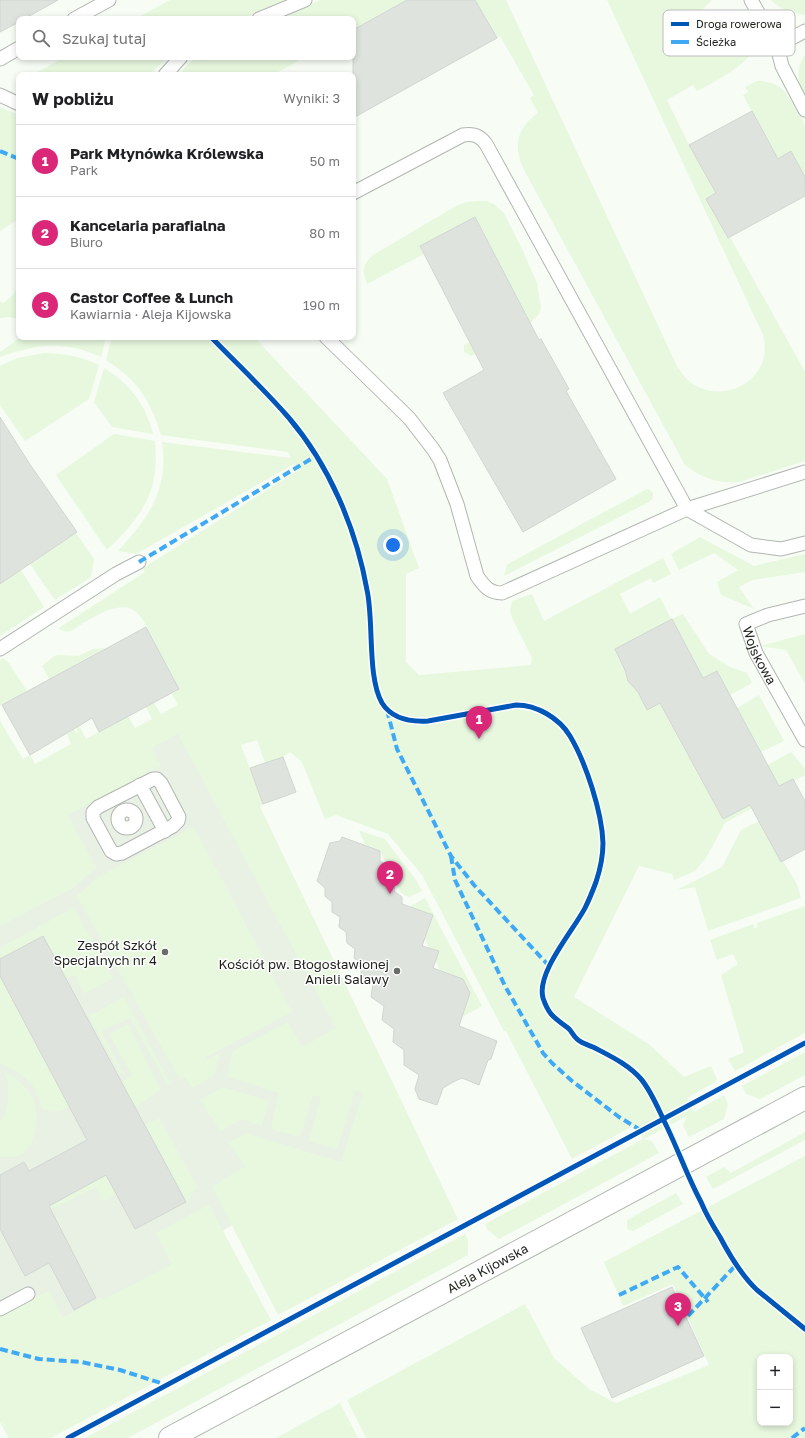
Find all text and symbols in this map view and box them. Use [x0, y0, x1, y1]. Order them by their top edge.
legend [663, 10, 795, 56]
search box [16, 16, 356, 60]
text: Droga rowerowa [696, 17, 782, 30]
icon: search [30, 27, 52, 49]
text: Szukaj tutaj [62, 29, 146, 47]
text: Ścieżka [696, 35, 736, 48]
text: W pobliżu [32, 88, 114, 109]
text: Wyniki: 3 [283, 90, 340, 106]
text: Park Młynówka Królewska [70, 144, 264, 162]
text: 1 [42, 153, 48, 169]
text: 50 m [310, 153, 340, 169]
text: Park [70, 162, 98, 178]
text: Kancelaria parafialna [70, 216, 225, 234]
text: 2 [41, 225, 49, 241]
text: 80 m [309, 225, 340, 241]
text: Biuro [70, 234, 103, 250]
text: Castor Coffee & Lunch [70, 288, 233, 306]
text: 3 [41, 297, 49, 313]
text: 190 m [303, 297, 340, 313]
text: Kawiarnia · Aleja Kijowska [70, 306, 231, 322]
your location [383, 535, 403, 555]
street label: Wojskowa [739, 624, 780, 687]
pin: 1 [466, 706, 492, 739]
pin: 2 [377, 861, 403, 894]
place label: Zespół Szkół Specjalnych nr 4 [54, 937, 157, 968]
marker: Zespół Szkół Specjalnych nr 4 [160, 947, 170, 957]
place label: Kościół pw. Błogosławionej Anieli Salawy [218, 956, 390, 987]
marker: Kościół pw. Błogosławionej Anieli Salawy [392, 966, 402, 976]
street label: Aleja Kijowska [444, 1240, 531, 1296]
pin: 3 [665, 1293, 691, 1326]
map controls [757, 1354, 793, 1426]
button: + [757, 1354, 793, 1390]
button: − [757, 1390, 793, 1426]

